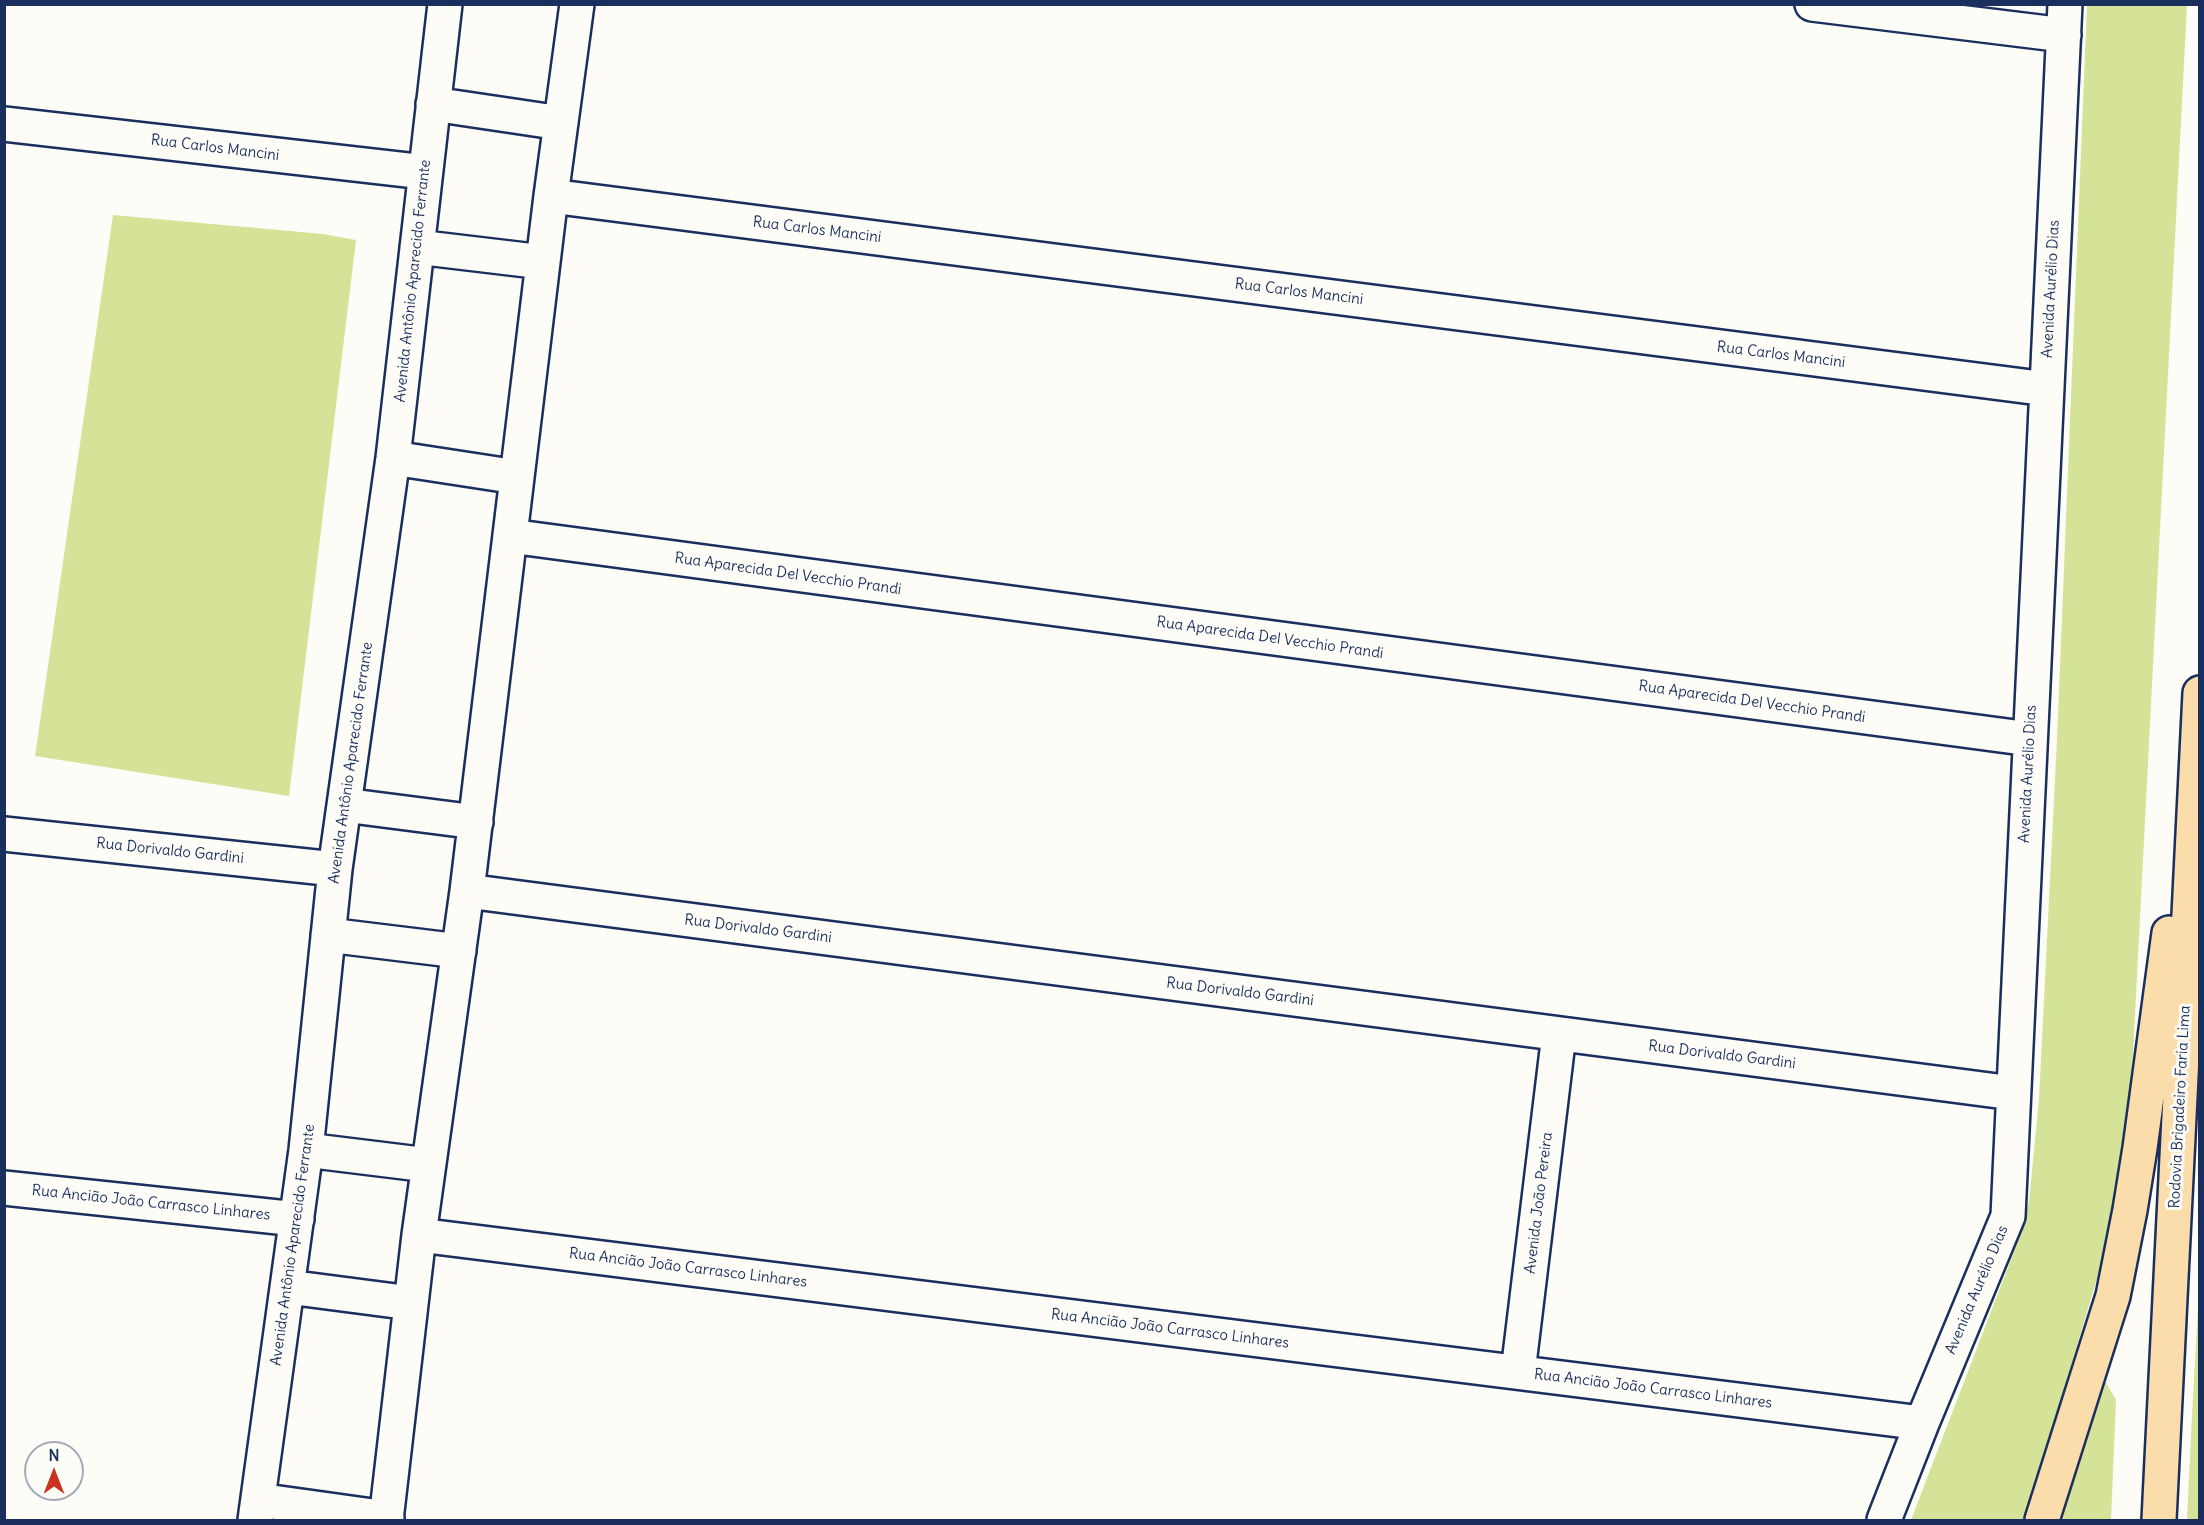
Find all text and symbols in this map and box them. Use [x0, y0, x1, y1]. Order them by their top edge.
street label: Rua Carlos Mancini [150, 131, 280, 165]
street label: Avenida Antônio Aparecido Ferrante [391, 159, 435, 403]
street label: Rua Carlos Mancini [752, 213, 882, 247]
street label: Avenida Aurélio Dias [2038, 220, 2064, 358]
street label: Rua Carlos Mancini [1234, 275, 1364, 309]
street label: Rua Carlos Mancini [1716, 338, 1846, 372]
street label: Rua Aparecida Del Vecchio Prandi [673, 549, 903, 599]
street label: Rua Aparecida Del Vecchio Prandi [1155, 613, 1385, 663]
street label: Avenida Antônio Aparecido Ferrante [325, 641, 377, 885]
street label: Rua Aparecida Del Vecchio Prandi [1637, 677, 1867, 727]
street label: Avenida Aurélio Dias [2015, 705, 2041, 843]
street label: Rua Dorivaldo Gardini [95, 834, 245, 868]
street label: Rua Dorivaldo Gardini [683, 911, 833, 947]
street label: Rua Dorivaldo Gardini [1165, 974, 1315, 1010]
street label: Rodovia Brigadeiro Faria Lima [2166, 1005, 2194, 1209]
street label: Rua Dorivaldo Gardini [1647, 1037, 1797, 1073]
street label: Avenida Antônio Aparecido Ferrante [267, 1123, 319, 1367]
street label: Avenida João Pereira [1521, 1131, 1557, 1275]
street label: Rua Ancião João Carrasco Linhares [31, 1182, 271, 1224]
street label: Avenida Aurélio Dias [1942, 1223, 2012, 1357]
street label: Rua Ancião João Carrasco Linhares [568, 1244, 808, 1292]
street label: Rua Ancião João Carrasco Linhares [1050, 1305, 1290, 1353]
street label: Rua Ancião João Carrasco Linhares [1533, 1365, 1773, 1413]
north arrow [24, 1441, 84, 1501]
text: N [48, 1445, 60, 1465]

